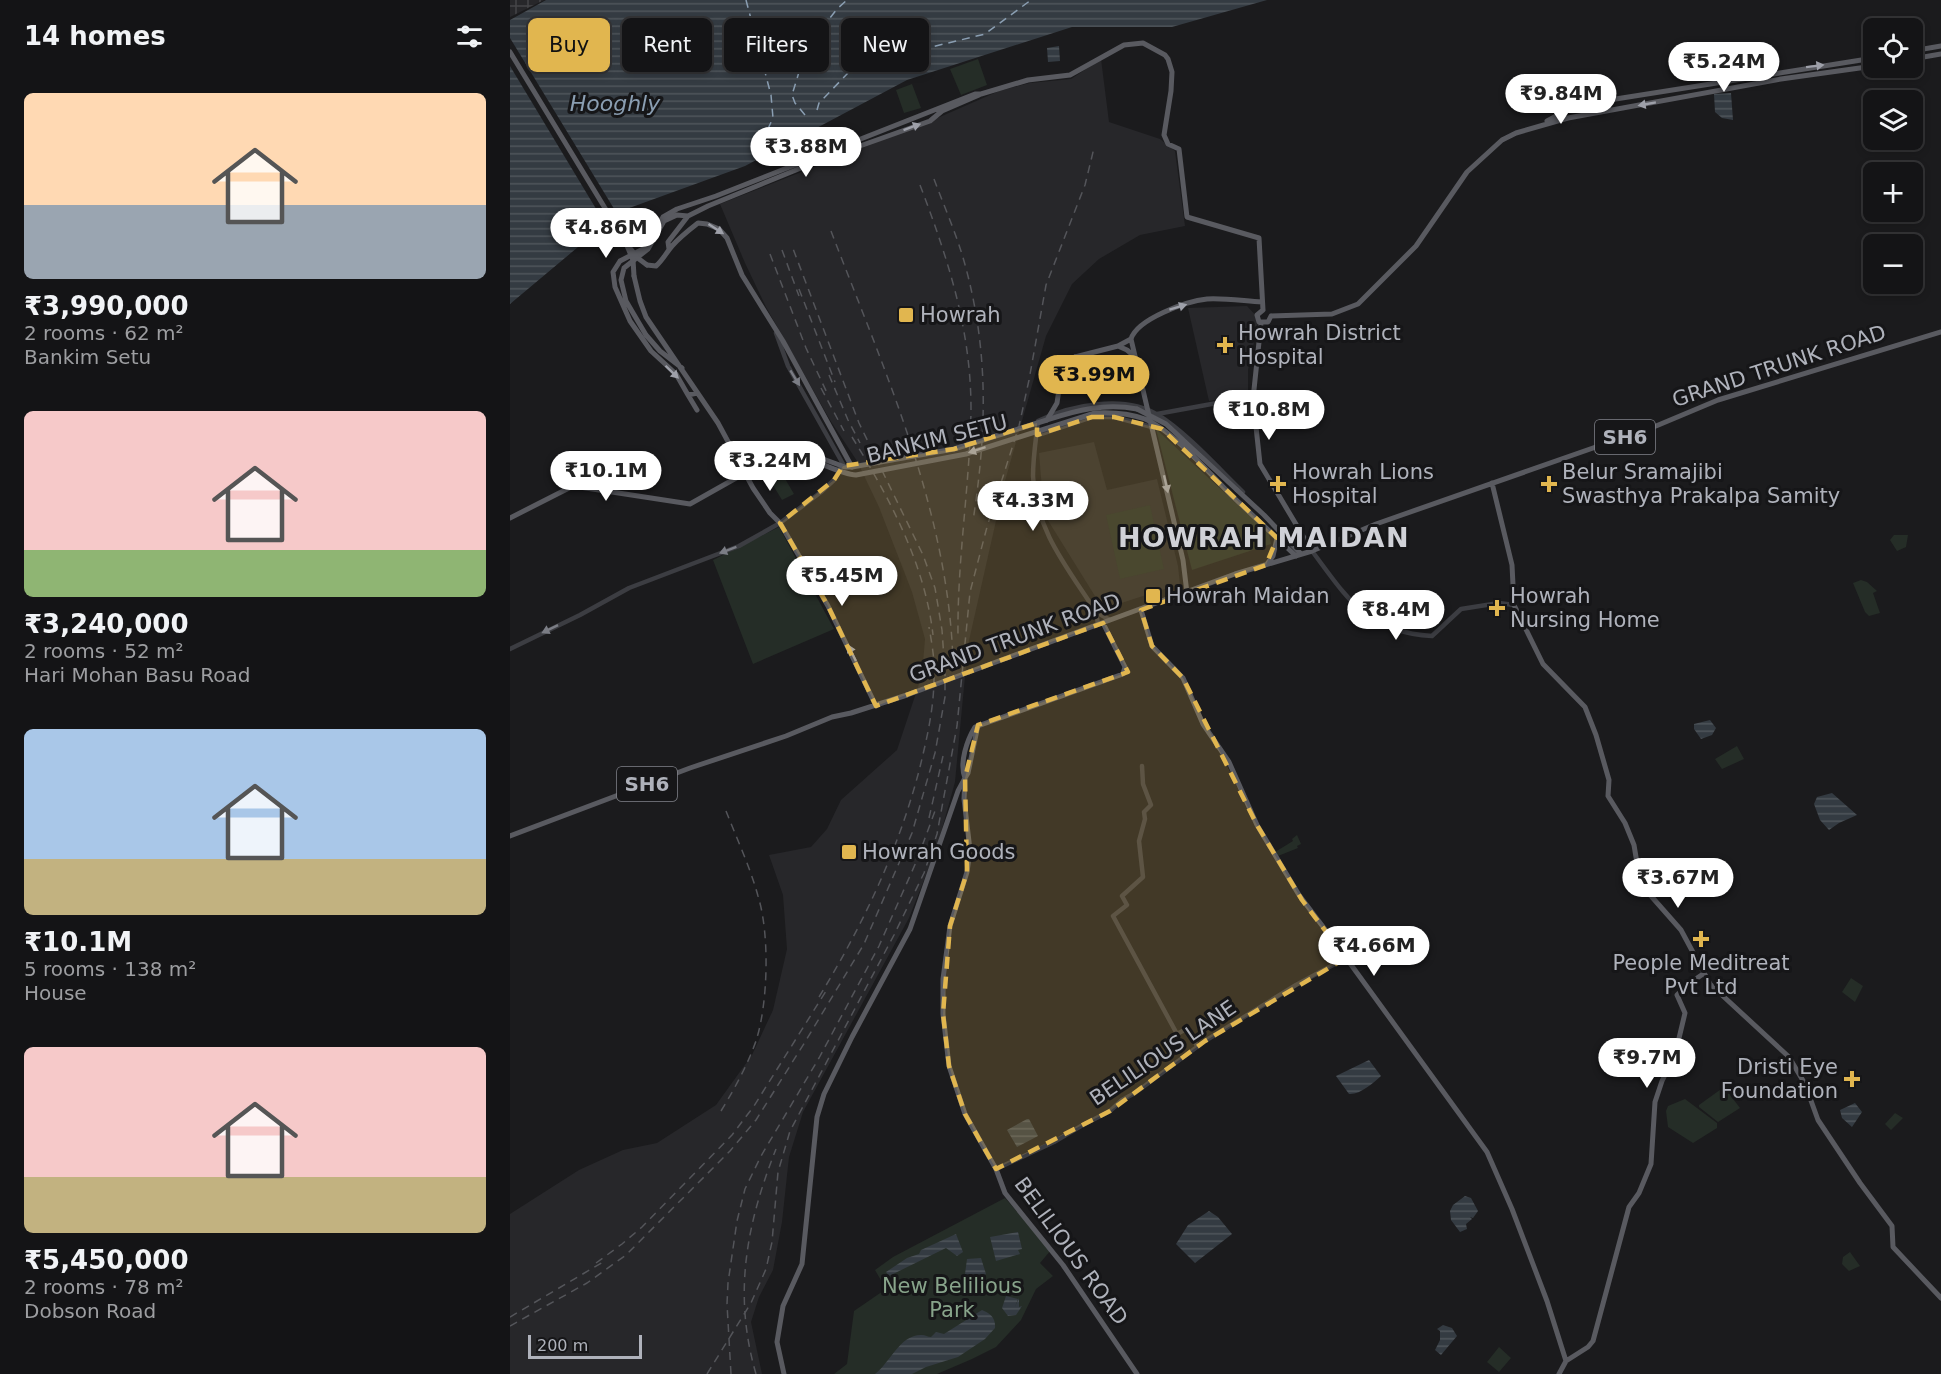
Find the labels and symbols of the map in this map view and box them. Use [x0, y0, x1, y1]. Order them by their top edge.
pin: ₹5.24M [1675, 42, 1773, 93]
one-way arrow [1806, 62, 1825, 71]
pin: ₹9.84M [1512, 74, 1610, 125]
water label: Hooghly [570, 91, 661, 116]
one-way arrow [1637, 99, 1656, 108]
one-way arrow [903, 122, 921, 132]
pin: ₹3.88M [757, 127, 855, 178]
pin: ₹4.86M [557, 208, 655, 259]
one-way arrow [707, 224, 724, 235]
one-way arrow [1169, 302, 1187, 311]
place label: Howrah [920, 303, 1001, 327]
marker: Howrah [897, 306, 915, 324]
street label: GRAND TRUNK ROAD [1669, 320, 1889, 412]
place label: Howrah District Hospital [1238, 321, 1401, 369]
marker: Howrah District Hospital [1216, 336, 1234, 354]
pin: ₹3.99M [1045, 355, 1143, 406]
one-way arrow [664, 364, 678, 378]
one-way arrow [790, 370, 800, 387]
pin: ₹10.8M [1220, 390, 1318, 441]
street label: BANKIM SETU [864, 410, 1010, 468]
road number: SH6 [1595, 420, 1655, 454]
pin: ₹3.24M [721, 441, 819, 492]
one-way arrow [968, 446, 986, 455]
pin: ₹10.1M [557, 451, 655, 502]
place label: Howrah Lions Hospital [1292, 460, 1434, 508]
place label: Belur Sramajibi Swasthya Prakalpa Samity [1562, 460, 1840, 508]
one-way arrow [1161, 475, 1171, 493]
marker: Howrah Lions Hospital [1269, 475, 1287, 493]
marker: Belur Sramajibi Swasthya Prakalpa Samity [1540, 475, 1558, 493]
pin: ₹4.33M [984, 481, 1082, 532]
district label: HOWRAH MAIDAN [1118, 522, 1410, 553]
one-way arrow [719, 546, 737, 556]
pin: ₹5.45M [793, 556, 891, 607]
place label: Howrah Maidan [1166, 584, 1330, 608]
place label: Howrah Nursing Home [1510, 584, 1660, 632]
marker: Howrah Maidan [1144, 587, 1162, 605]
street label: GRAND TRUNK ROAD [906, 589, 1124, 687]
pin: ₹8.4M [1354, 590, 1438, 641]
marker: Howrah Nursing Home [1488, 599, 1506, 617]
one-way arrow [542, 624, 559, 634]
one-way arrow [847, 644, 856, 661]
road number: SH6 [617, 767, 677, 801]
place label: Howrah Goods [862, 840, 1016, 864]
marker: Howrah Goods [840, 843, 858, 861]
pin: ₹3.67M [1629, 858, 1727, 909]
pin: ₹4.66M [1325, 926, 1423, 977]
marker: People Meditreat Pvt Ltd [1692, 930, 1710, 948]
place label: People Meditreat Pvt Ltd [1612, 951, 1790, 999]
street label: BELILIOUS LANE [1085, 995, 1241, 1111]
pin: ₹9.7M [1605, 1038, 1689, 1089]
place label: Dristi Eye Foundation [1721, 1055, 1838, 1103]
marker: Dristi Eye Foundation [1843, 1070, 1861, 1088]
street label: BELILIOUS ROAD [1009, 1172, 1133, 1330]
park label: New Belilious Park [882, 1274, 1022, 1322]
scale bar [528, 1332, 642, 1360]

